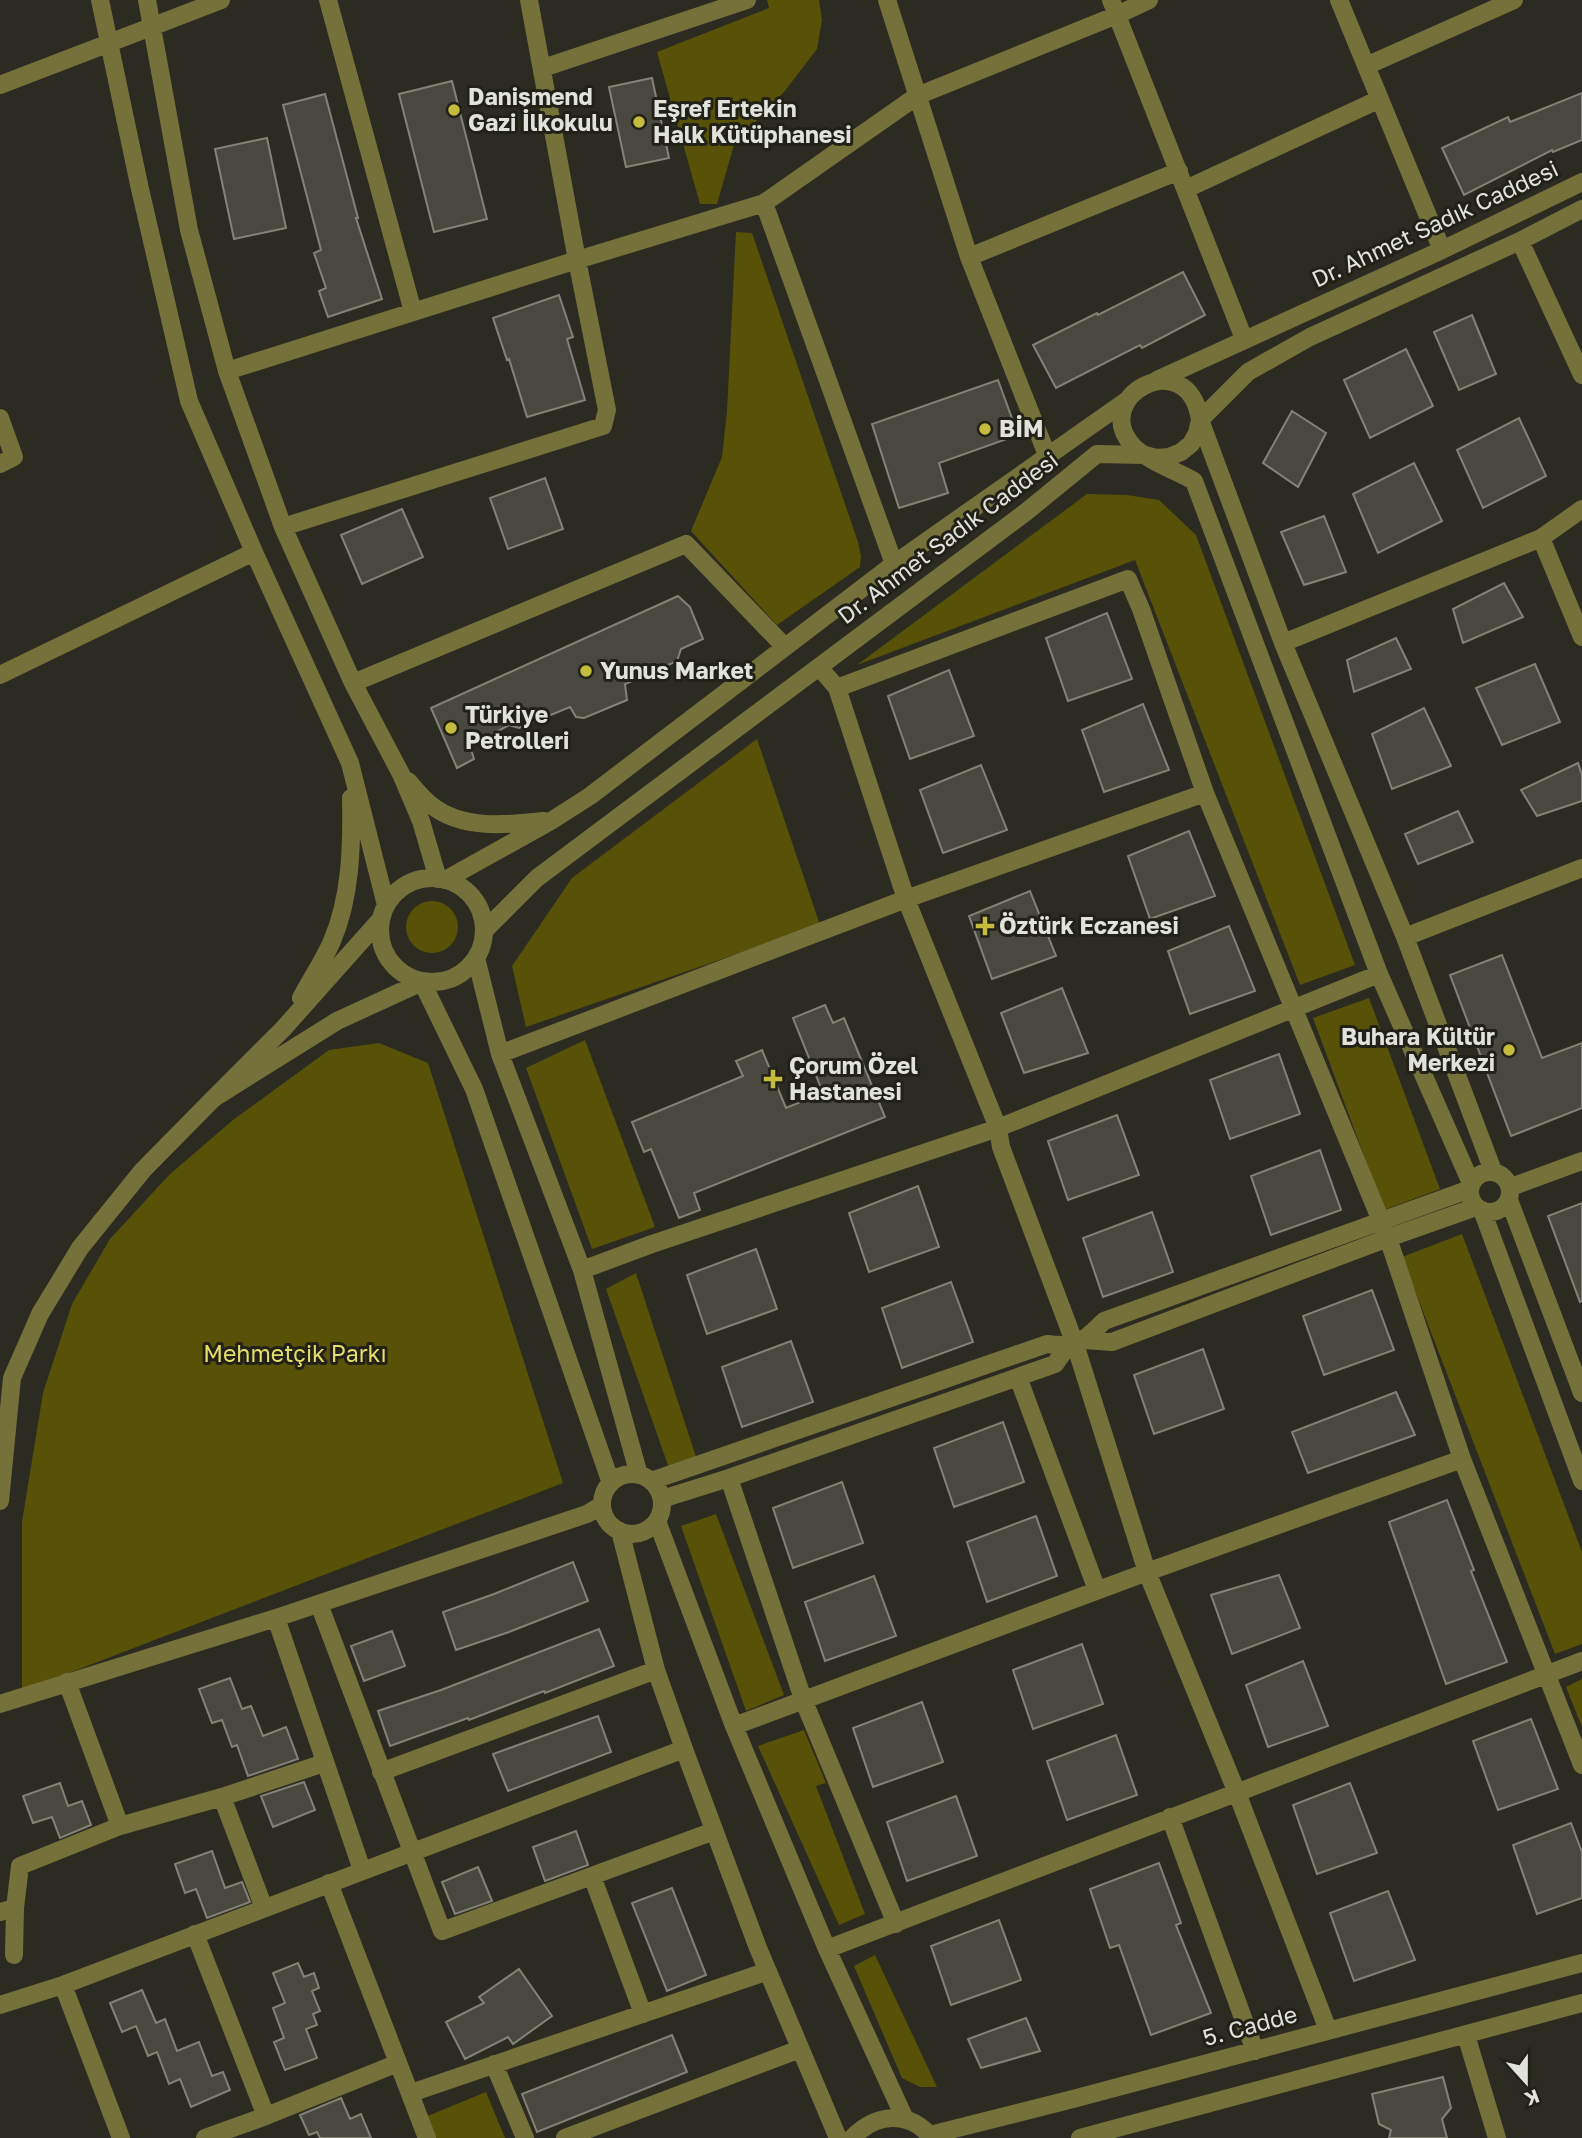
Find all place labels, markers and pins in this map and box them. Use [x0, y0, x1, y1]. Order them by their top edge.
place label: Danişmend Gazi İlkokulu [468, 82, 613, 136]
place label: Eşref Ertekin Halk Kütüphanesi [653, 94, 852, 148]
marker: Danişmend Gazi İlkokulu [446, 102, 462, 118]
marker: Eşref Ertekin Halk Kütüphanesi [631, 114, 647, 130]
place label: BİM [999, 414, 1044, 442]
marker: BİM [977, 421, 993, 437]
place label: Yunus Market [600, 656, 753, 684]
marker: Yunus Market [578, 663, 594, 679]
place label: Türkiye Petrolleri [465, 700, 569, 754]
marker: Türkiye Petrolleri [443, 720, 459, 736]
place label: Öztürk Eczanesi [999, 911, 1179, 939]
marker: Öztürk Eczanesi [977, 918, 993, 934]
place label: Buhara Kültür Merkezi [1341, 1022, 1495, 1076]
marker: Buhara Kültür Merkezi [1501, 1042, 1517, 1058]
place label: Çorum Özel Hastanesi [789, 1051, 918, 1105]
marker: Çorum Özel Hastanesi [763, 1069, 783, 1089]

